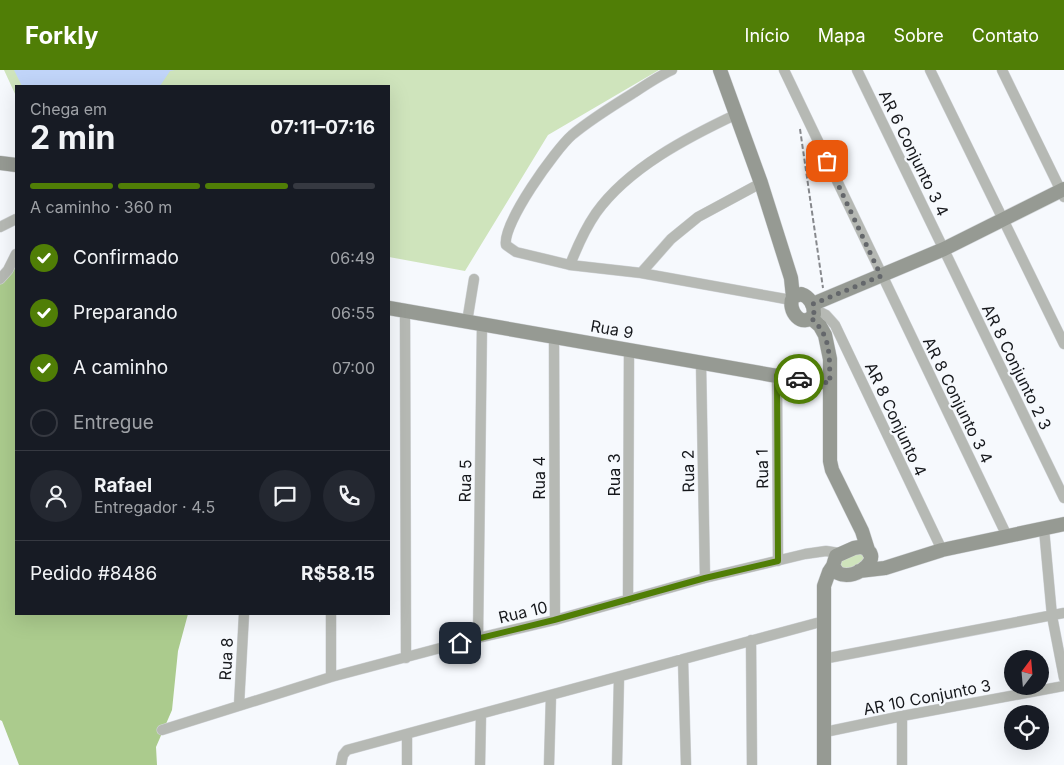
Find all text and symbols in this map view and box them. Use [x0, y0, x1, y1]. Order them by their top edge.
text: Forkly [25, 21, 98, 50]
text: Início [745, 25, 790, 46]
text: Mapa [818, 25, 865, 46]
text: Sobre [893, 25, 944, 46]
text: Contato [972, 25, 1039, 46]
street label: AR 6 Conjunto 3 4 [875, 87, 953, 219]
text: Chega em [30, 99, 107, 119]
text: 07:11–07:16 [270, 116, 375, 139]
text: 2 min [30, 118, 116, 157]
pin [806, 140, 848, 182]
icon: bag [813, 147, 841, 175]
text: A caminho · 360 m [30, 197, 172, 217]
icon: check [30, 244, 58, 272]
text: Confirmado [73, 246, 179, 269]
text: 06:49 [330, 248, 375, 268]
icon: check [30, 299, 58, 327]
text: Preparando [73, 301, 178, 324]
street label: AR 8 Conjunto 2 3 [978, 301, 1056, 433]
text: 06:55 [331, 303, 375, 323]
street label: Rua 9 [589, 315, 635, 343]
street label: AR 8 Conjunto 3 4 [919, 334, 997, 466]
icon: check [30, 354, 58, 382]
courier [774, 354, 824, 404]
text: A caminho [73, 356, 168, 379]
text: 07:00 [332, 358, 375, 378]
street label: AR 8 Conjunto 4 [861, 359, 931, 479]
icon: car [785, 365, 813, 393]
text: Entregue [73, 411, 154, 434]
street label: Rua 2 [678, 449, 698, 493]
street label: Rua 1 [752, 449, 772, 489]
street label: Rua 3 [604, 453, 624, 497]
street label: Rua 4 [529, 456, 549, 500]
street label: Rua 5 [455, 459, 475, 503]
button: person [30, 470, 82, 522]
button: chat [259, 470, 311, 522]
button: phone [323, 470, 375, 522]
text: Rafael [94, 474, 152, 497]
text: Entregador · 4.5 [94, 497, 215, 517]
text: Pedido #8486 [30, 562, 157, 585]
text: R$58.15 [301, 562, 375, 585]
street label: Rua 10 [496, 597, 550, 627]
pin [439, 622, 481, 664]
icon: home [446, 629, 474, 657]
street label: Rua 8 [215, 637, 237, 681]
north arrow [1004, 650, 1049, 695]
map controls [1004, 650, 1049, 750]
street label: AR 10 Conjunto 3 [862, 675, 992, 719]
button: locate [1004, 705, 1049, 750]

